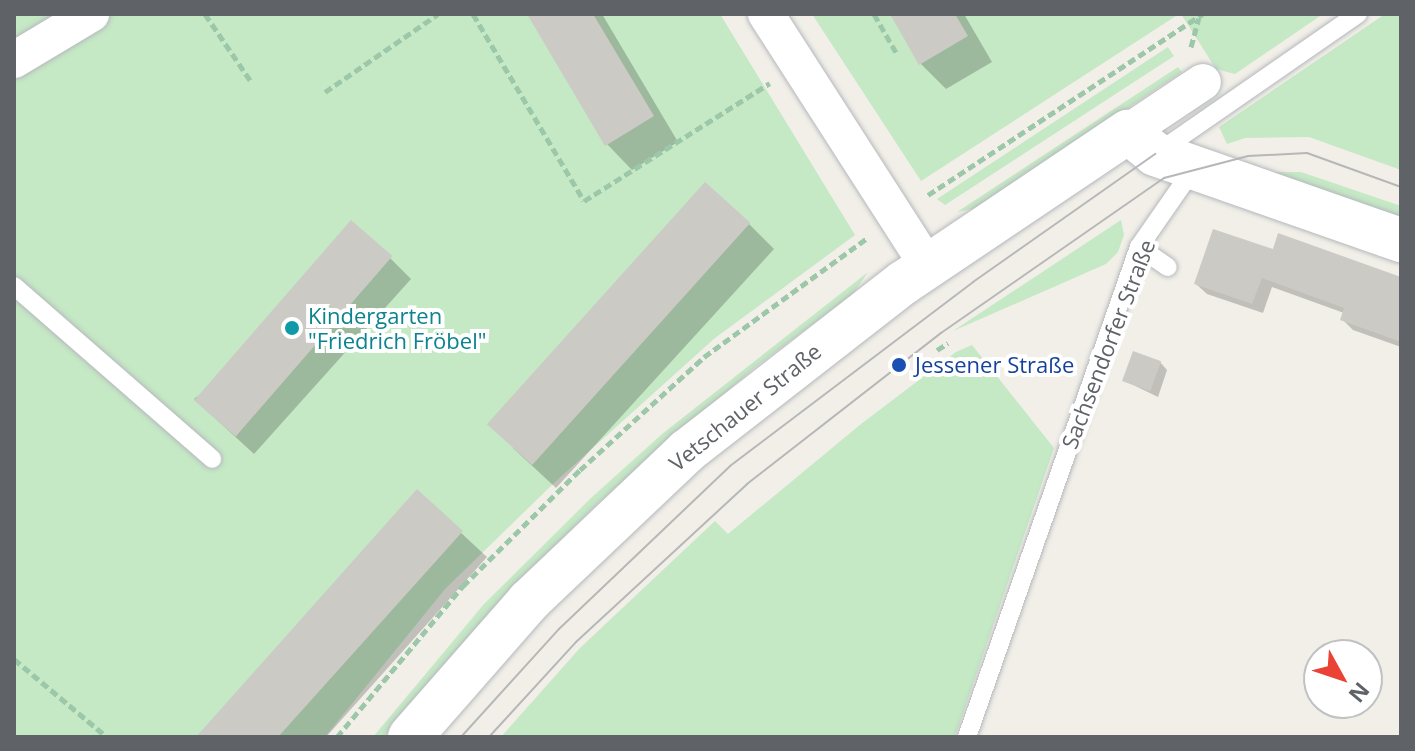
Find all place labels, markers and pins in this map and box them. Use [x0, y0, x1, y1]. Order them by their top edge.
place label: Kindergarten "Friedrich Fröbel" [308, 302, 486, 354]
marker: Kindergarten "Friedrich Fröbel" [283, 319, 301, 337]
place label: Jessener Straße [915, 352, 1074, 378]
marker: Jessener Straße [890, 356, 908, 374]

